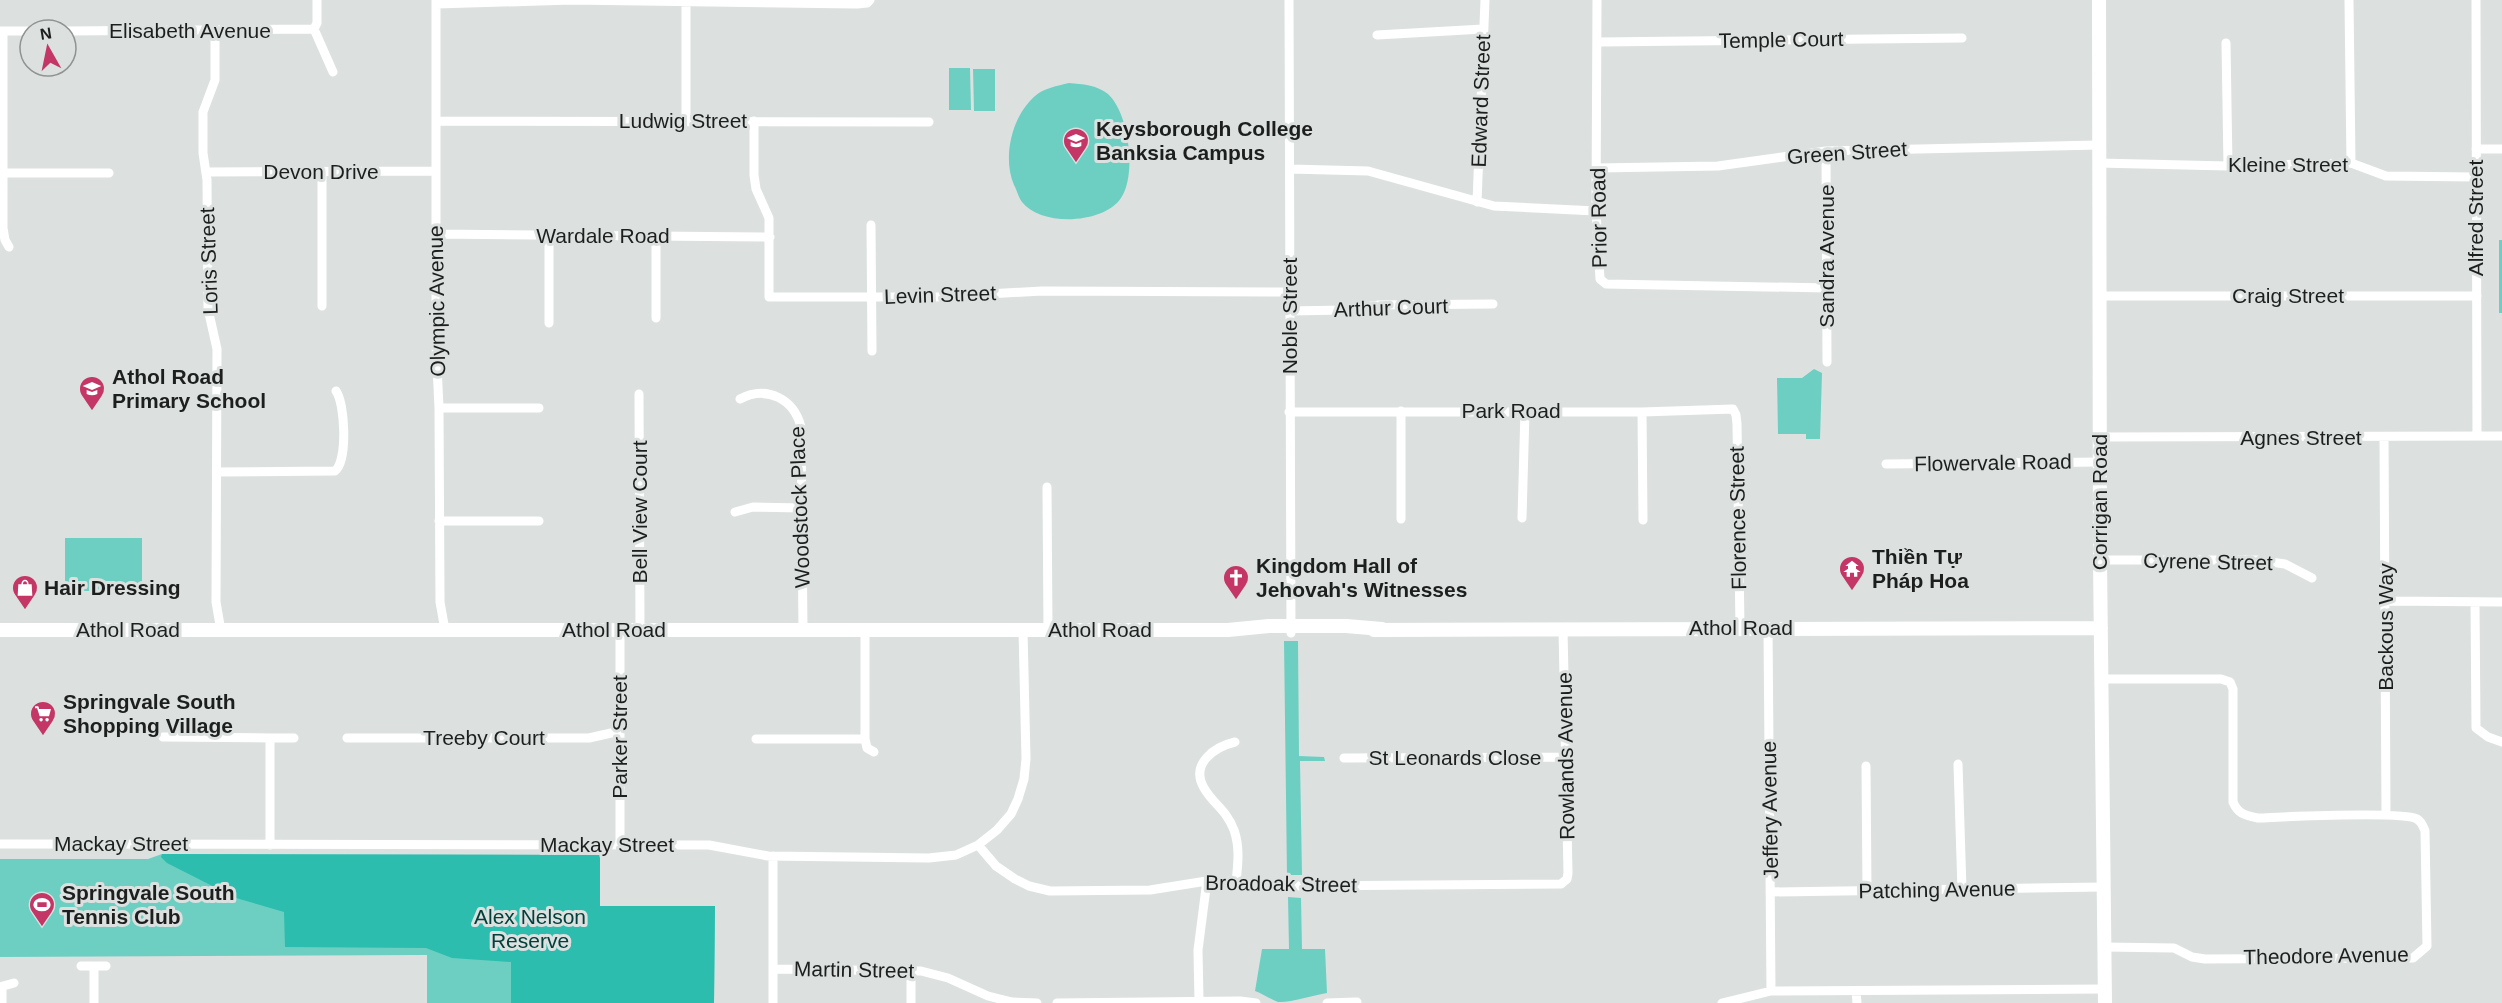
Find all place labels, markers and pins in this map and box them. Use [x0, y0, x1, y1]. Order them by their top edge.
place label: Keysborough College Banksia Campus [1096, 117, 1313, 164]
school or university icon: Keysborough College Banksia Campus [1061, 126, 1091, 164]
place label: Athol Road Primary School [112, 365, 266, 412]
school or university icon: Athol Road Primary School [77, 374, 107, 412]
place label: Thiền Tự Pháp Hoa [1872, 545, 1969, 592]
place label: Kingdom Hall of Jehovah's Witnesses [1256, 554, 1467, 601]
temple icon: Thiền Tự Pháp Hoa [1837, 554, 1867, 592]
church icon: Kingdom Hall of Jehovah's Witnesses [1221, 563, 1251, 601]
shop icon: Hair Dressing [10, 573, 40, 611]
place label: Hair Dressing [44, 576, 181, 599]
place label: Springvale South Shopping Village [63, 690, 236, 737]
supermarket icon: Springvale South Shopping Village [28, 699, 58, 737]
place label: Springvale South Tennis Club [62, 881, 235, 928]
sports icon: Springvale South Tennis Club [27, 890, 57, 928]

